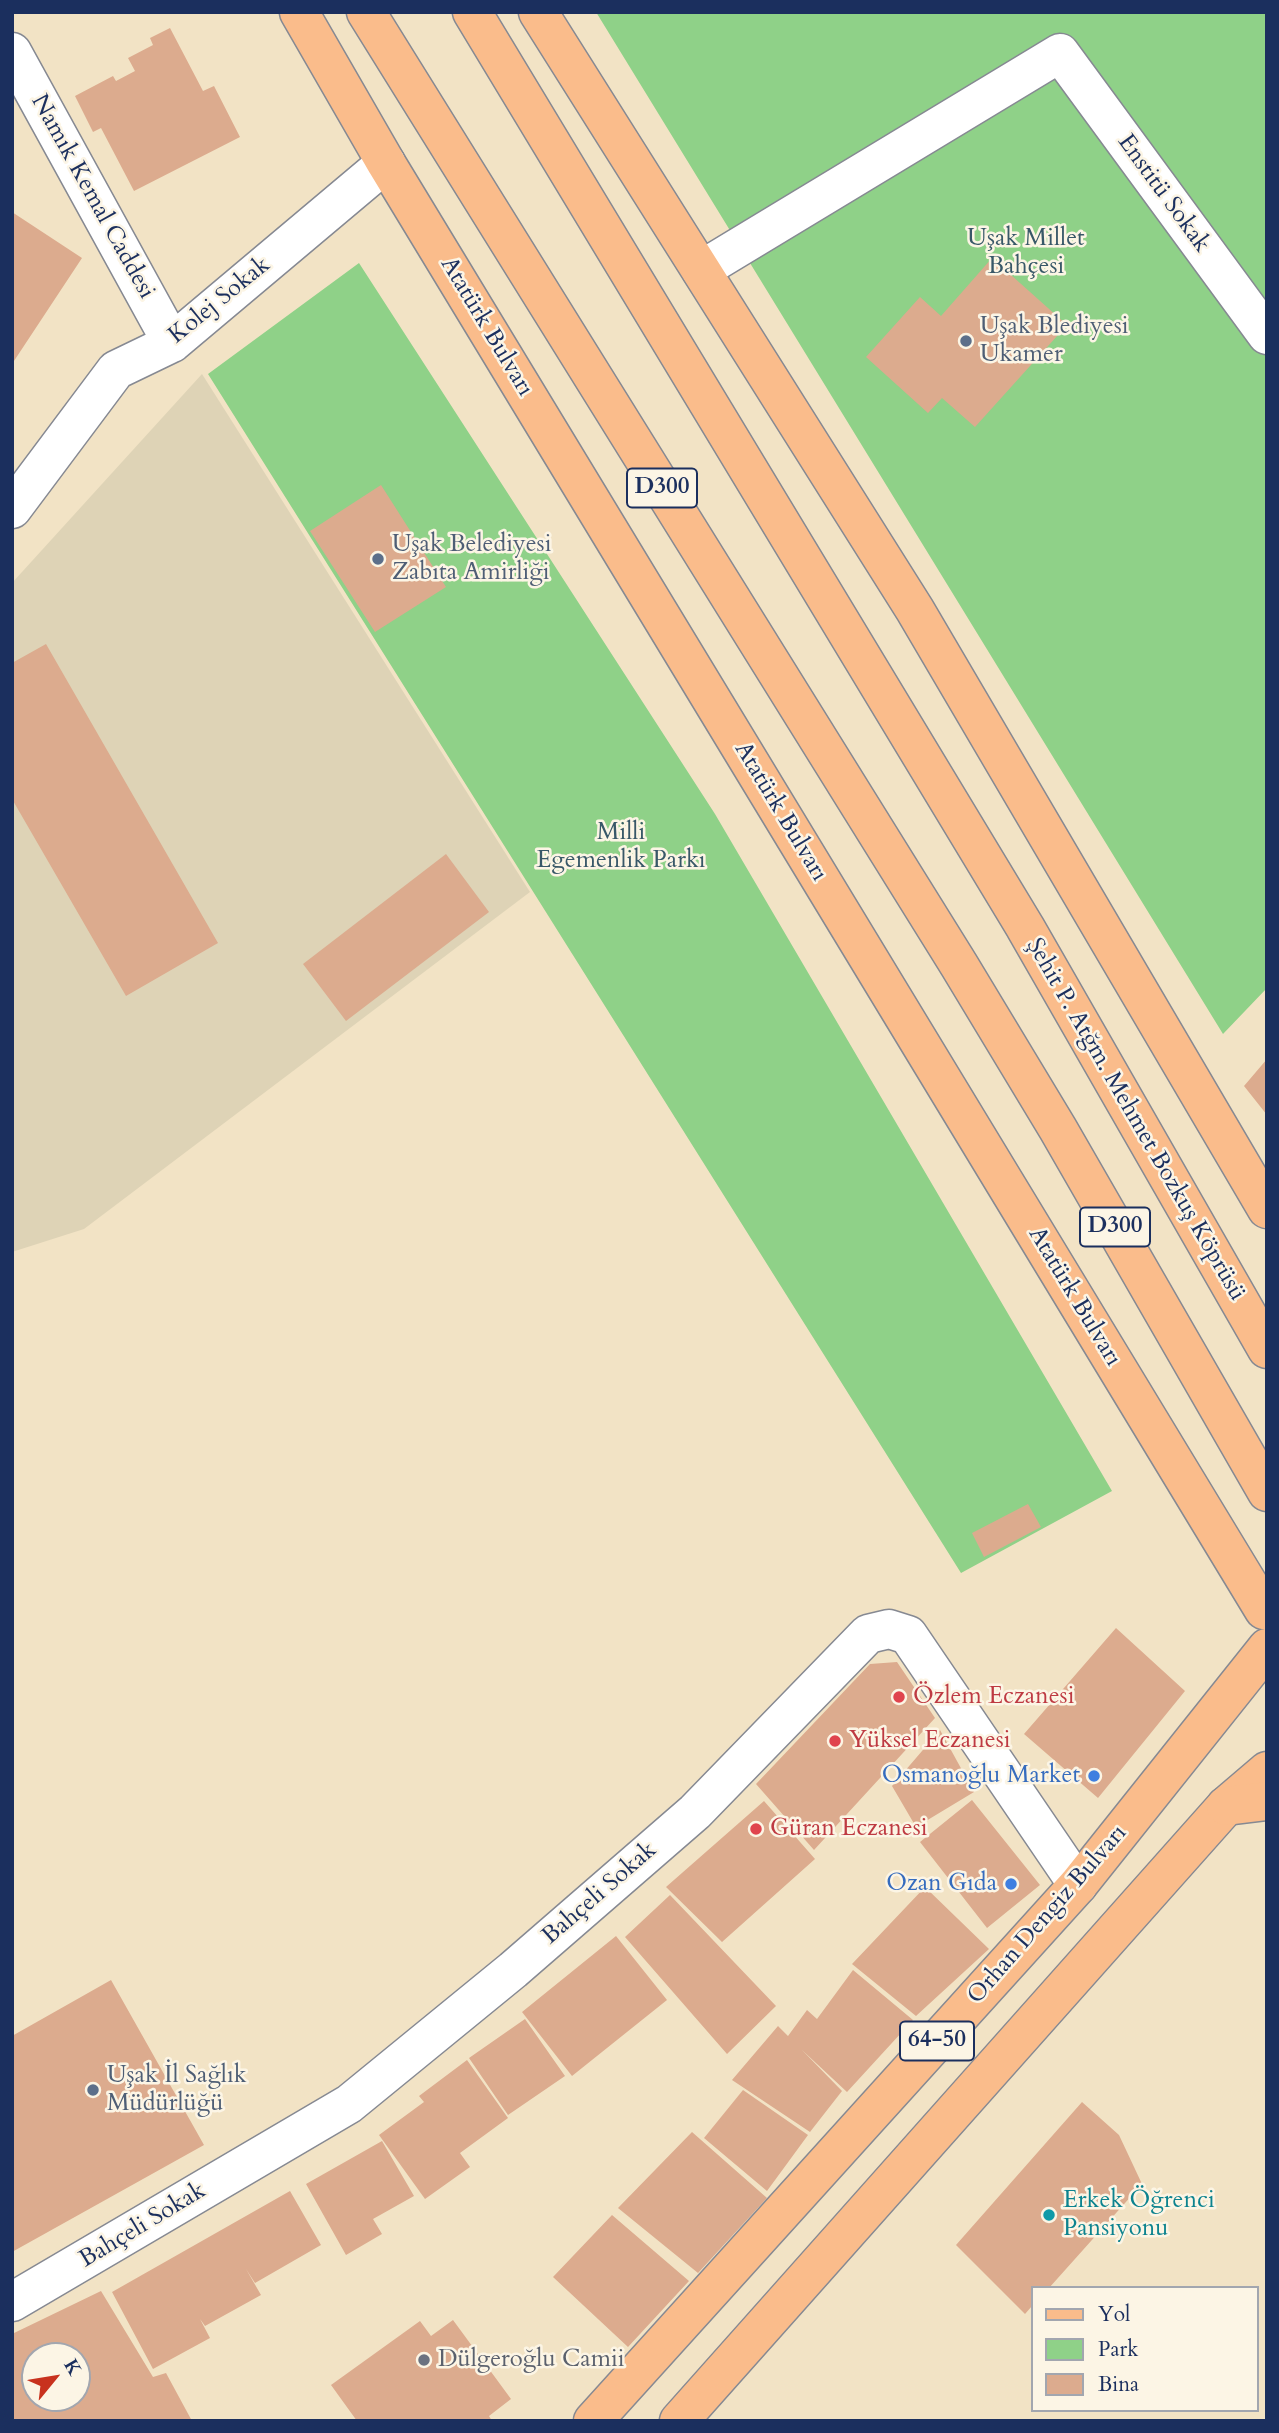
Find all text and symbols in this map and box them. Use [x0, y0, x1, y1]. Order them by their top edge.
street label: Namık Kemal Caddesi [24, 90, 160, 304]
street label: Enstitü Sokak [1110, 129, 1216, 259]
park label: Uşak Millet Bahçesi [967, 225, 1085, 281]
street label: Kolej Sokak [163, 251, 277, 351]
street label: Atatürk Bulvarı [433, 252, 539, 402]
place label: Uşak Blediyesi Ukamer [980, 313, 1128, 369]
marker: Uşak Blediyesi Ukamer [958, 333, 974, 349]
road number: D300 [627, 468, 697, 508]
place label: Uşak Belediyesi Zabıta Amirliği [392, 531, 551, 587]
marker: Uşak Belediyesi Zabıta Amirliği [370, 551, 386, 567]
street label: Atatürk Bulvarı [727, 737, 833, 887]
park label: Milli Egemenlik Parkı [536, 819, 706, 875]
street label: Şehit P. Atğm. Mehmet Bozkuş Köprüsü [1019, 934, 1251, 1306]
road number: D300 [1080, 1208, 1150, 1246]
street label: Atatürk Bulvarı [1021, 1222, 1127, 1372]
place label: Özlem Eczanesi [913, 1683, 1074, 1711]
marker: Özlem Eczanesi [891, 1689, 907, 1705]
place label: Yüksel Eczanesi [849, 1727, 1011, 1755]
marker: Yüksel Eczanesi [827, 1733, 843, 1749]
place label: Osmanoğlu Market [882, 1762, 1080, 1790]
marker: Osmanoğlu Market [1086, 1768, 1102, 1784]
place label: Güran Eczanesi [770, 1815, 928, 1843]
street label: Orhan Dengiz Bulvarı [962, 1819, 1134, 2011]
marker: Güran Eczanesi [748, 1821, 764, 1837]
street label: Bahçeli Sokak [537, 1837, 663, 1951]
place label: Ozan Gıda [886, 1870, 997, 1898]
marker: Ozan Gıda [1003, 1876, 1019, 1892]
road number: 64-50 [900, 2022, 974, 2060]
place label: Uşak İl Sağlık Müdürlüğü [107, 2062, 247, 2118]
marker: Uşak İl Sağlık Müdürlüğü [85, 2082, 101, 2098]
street label: Bahçeli Sokak [75, 2177, 211, 2275]
place label: Erkek Öğrenci Pansiyonu [1063, 2187, 1215, 2243]
marker: Erkek Öğrenci Pansiyonu [1041, 2207, 1057, 2223]
legend [1030, 2286, 1258, 2412]
text: Yol [1098, 2300, 1130, 2329]
text: Park [1098, 2335, 1138, 2364]
north arrow [21, 2342, 91, 2412]
place label: Dülgeroğlu Camii [438, 2346, 625, 2374]
marker: Dülgeroğlu Camii [416, 2352, 432, 2368]
text: K [57, 2354, 88, 2381]
text: Bina [1098, 2370, 1139, 2399]

